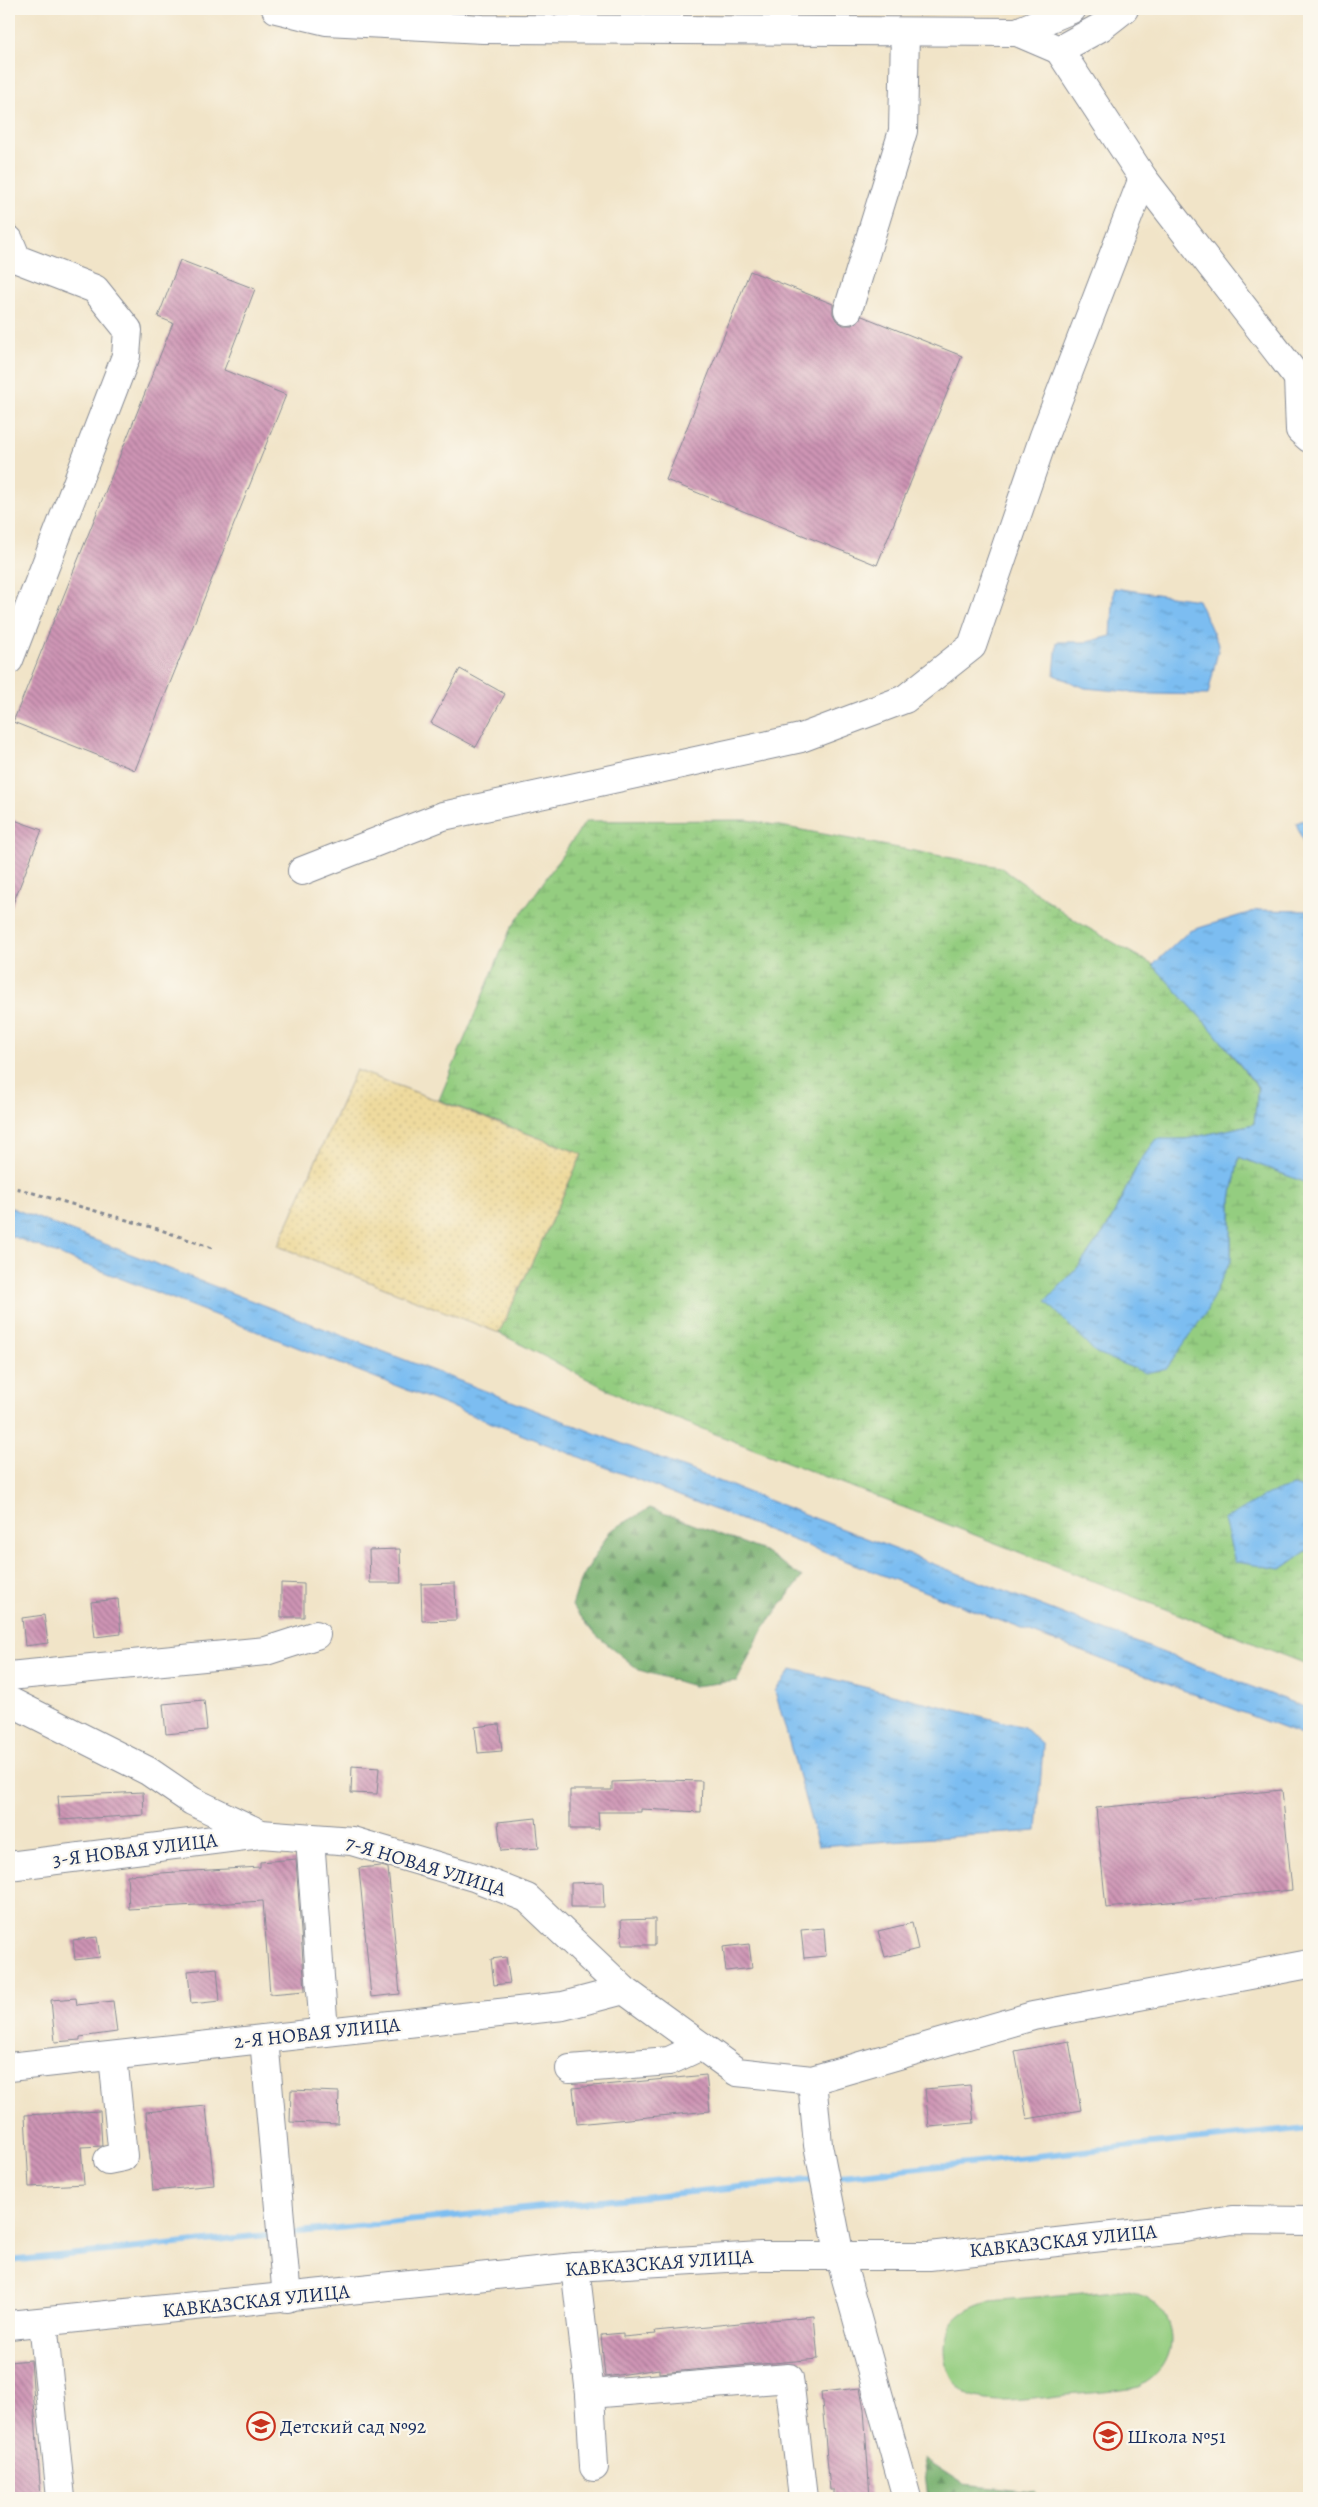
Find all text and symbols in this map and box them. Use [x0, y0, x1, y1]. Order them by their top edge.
street label: 3-Я НОВАЯ УЛИЦА [51, 1826, 219, 1873]
street label: 7-Я НОВАЯ УЛИЦА [343, 1829, 509, 1903]
street label: 2-Я НОВАЯ УЛИЦА [233, 2011, 402, 2055]
street label: КАВКАЗСКАЯ УЛИЦА [968, 2218, 1158, 2264]
street label: КАВКАЗСКАЯ УЛИЦА [564, 2243, 754, 2283]
street label: КАВКАЗСКАЯ УЛИЦА [161, 2278, 351, 2324]
school or university icon: Детский сад №92 [246, 2411, 276, 2441]
place label: Детский сад №92 [280, 2413, 427, 2440]
school or university icon: Школа №51 [1093, 2421, 1123, 2451]
place label: Школа №51 [1127, 2423, 1226, 2450]

